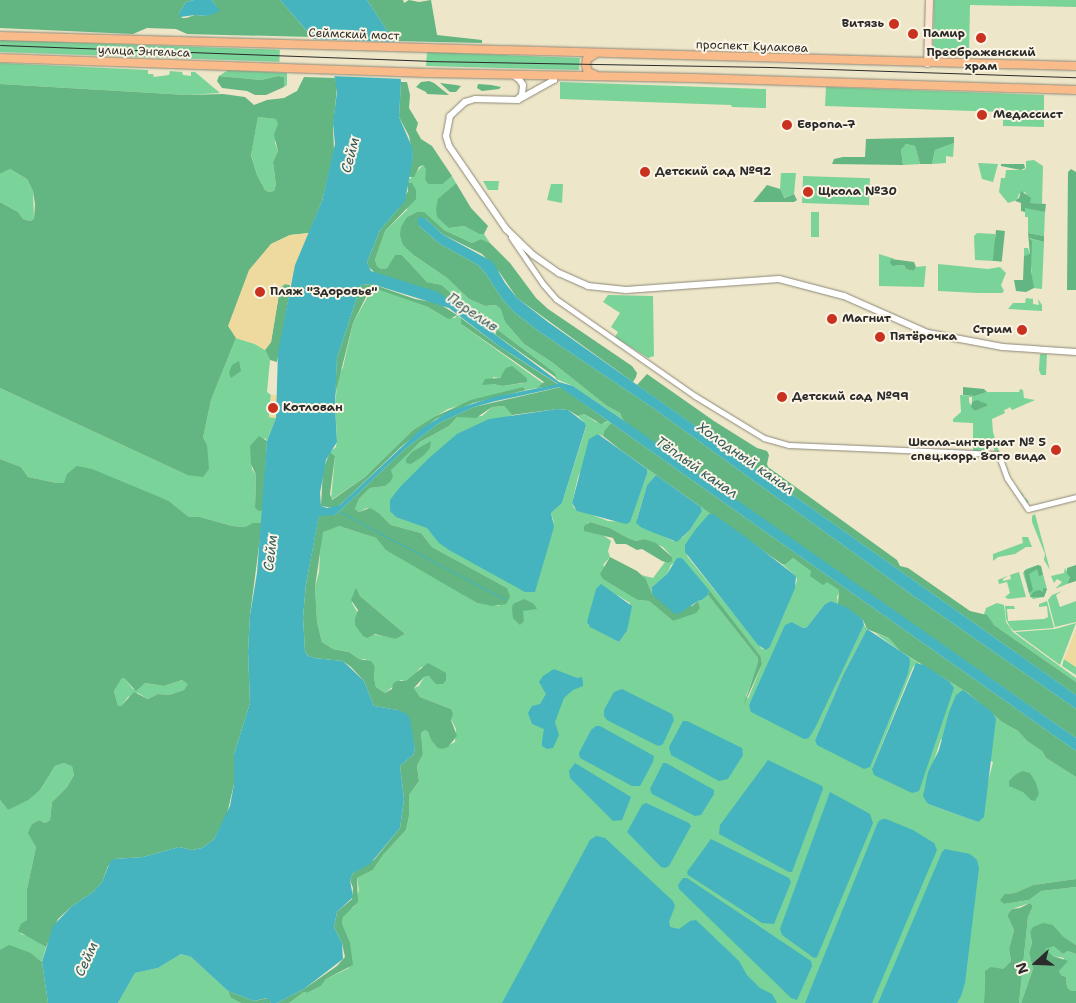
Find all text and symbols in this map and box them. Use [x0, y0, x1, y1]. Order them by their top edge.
place label: Витязь [842, 17, 884, 31]
marker: Витязь [888, 18, 900, 30]
street label: Сеймский мост [308, 26, 400, 44]
place label: Памир [923, 27, 965, 41]
marker: Памир [907, 28, 919, 40]
marker: Преображенский храм [975, 32, 987, 44]
street label: проспект Кулакова [696, 38, 808, 56]
street label: улица Энгельса [98, 43, 190, 61]
place label: Преображенский храм [926, 46, 1036, 74]
marker: Медассист [975, 108, 989, 122]
place label: Медассист [993, 108, 1063, 122]
place label: Европа-7 [797, 118, 855, 132]
marker: Европа-7 [781, 119, 793, 131]
water label: Сейм [337, 135, 363, 175]
place label: Детский сад №92 [655, 165, 771, 179]
marker: Детский сад №92 [639, 166, 651, 178]
place label: Щкола №30 [818, 185, 897, 199]
marker: Щкола №30 [802, 186, 814, 198]
place label: Пляж "Здоровье" [270, 285, 378, 299]
marker: Пляж "Здоровье" [254, 286, 266, 298]
water label: Перелив [445, 289, 501, 335]
place label: Магнит [842, 312, 891, 326]
marker: Магнит [826, 313, 838, 325]
place label: Стрим [973, 323, 1012, 337]
marker: Стрим [1016, 324, 1028, 336]
place label: Пятёрочка [890, 330, 957, 344]
marker: Пятёрочка [874, 331, 886, 343]
place label: Детский сад №99 [792, 390, 909, 404]
marker: Детский сад №99 [776, 391, 788, 403]
place label: Котлован [283, 401, 343, 415]
marker: Котлован [267, 402, 279, 414]
water label: Холодный канал [694, 418, 798, 498]
water label: Тёплый канал [653, 432, 741, 502]
place label: Школа-интернат № 5 спец.корр. 8ого вида [908, 436, 1046, 464]
marker: Школа-интернат № 5 спец.корр. 8ого вида [1050, 444, 1062, 456]
water label: Сейм [259, 534, 281, 572]
north arrow [1011, 938, 1061, 988]
water label: Сейм [71, 939, 101, 979]
text: N [1012, 960, 1032, 976]

